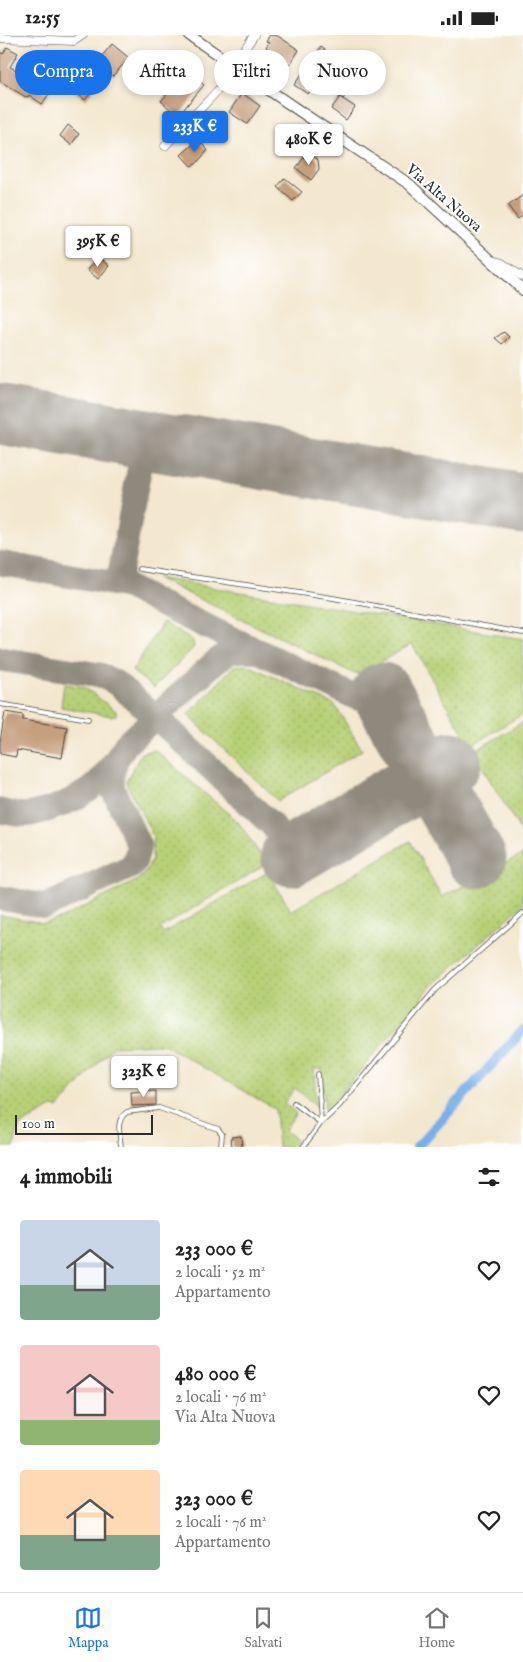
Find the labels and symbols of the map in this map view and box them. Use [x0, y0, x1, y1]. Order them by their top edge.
pin: 233K € [154, 111, 236, 153]
pin: 480K € [268, 123, 350, 166]
street label: Via Alta Nuova [402, 159, 486, 236]
pin: 395K € [57, 225, 139, 268]
pin: 323K € [103, 1055, 185, 1098]
scale bar [15, 1112, 152, 1135]

